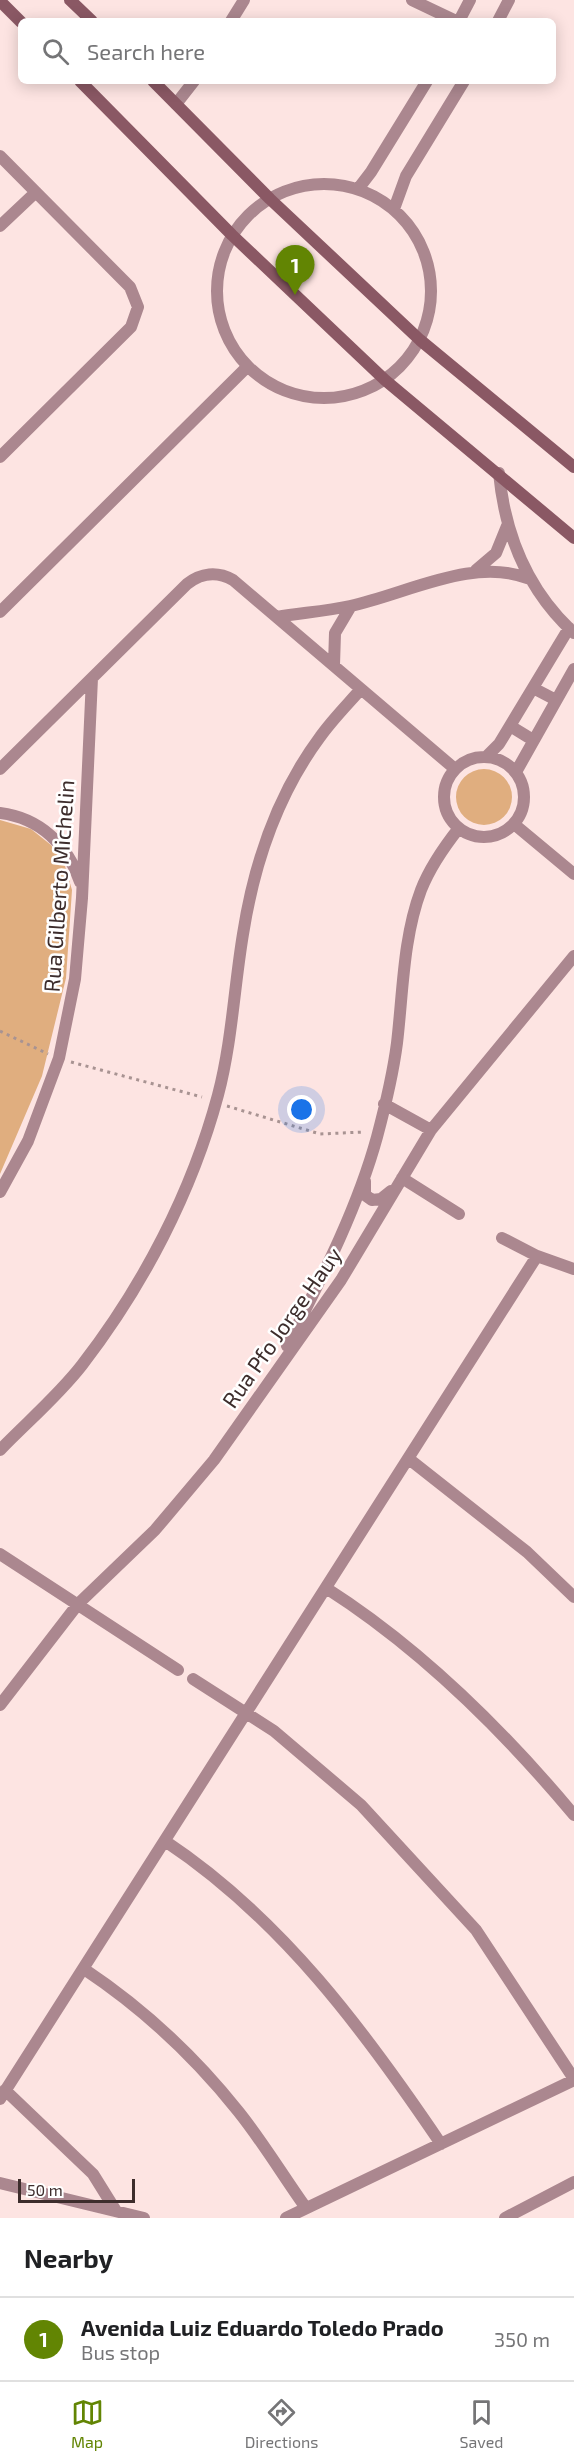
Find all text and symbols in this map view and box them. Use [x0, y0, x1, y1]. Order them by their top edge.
search box [18, 18, 556, 84]
icon: search [39, 35, 72, 68]
text: Search here [87, 38, 205, 64]
pin: 1 [276, 246, 314, 295]
street label: Rua Gilberto Michelin [38, 779, 78, 993]
your location [287, 1095, 316, 1124]
street label: Rua Pfo Jorge Hauy [216, 1242, 346, 1412]
scale bar [18, 2176, 135, 2204]
text: 50 m [27, 2180, 63, 2199]
text: Nearby [24, 2242, 113, 2273]
text: Avenida Luiz Eduardo Toledo Prado [81, 2314, 444, 2340]
text: 1 [39, 2327, 48, 2351]
text: 350 m [494, 2327, 550, 2351]
text: Bus stop [81, 2340, 160, 2364]
tab: Map [71, 2396, 104, 2451]
tab: Directions [245, 2396, 318, 2451]
tab: Saved [460, 2396, 503, 2451]

